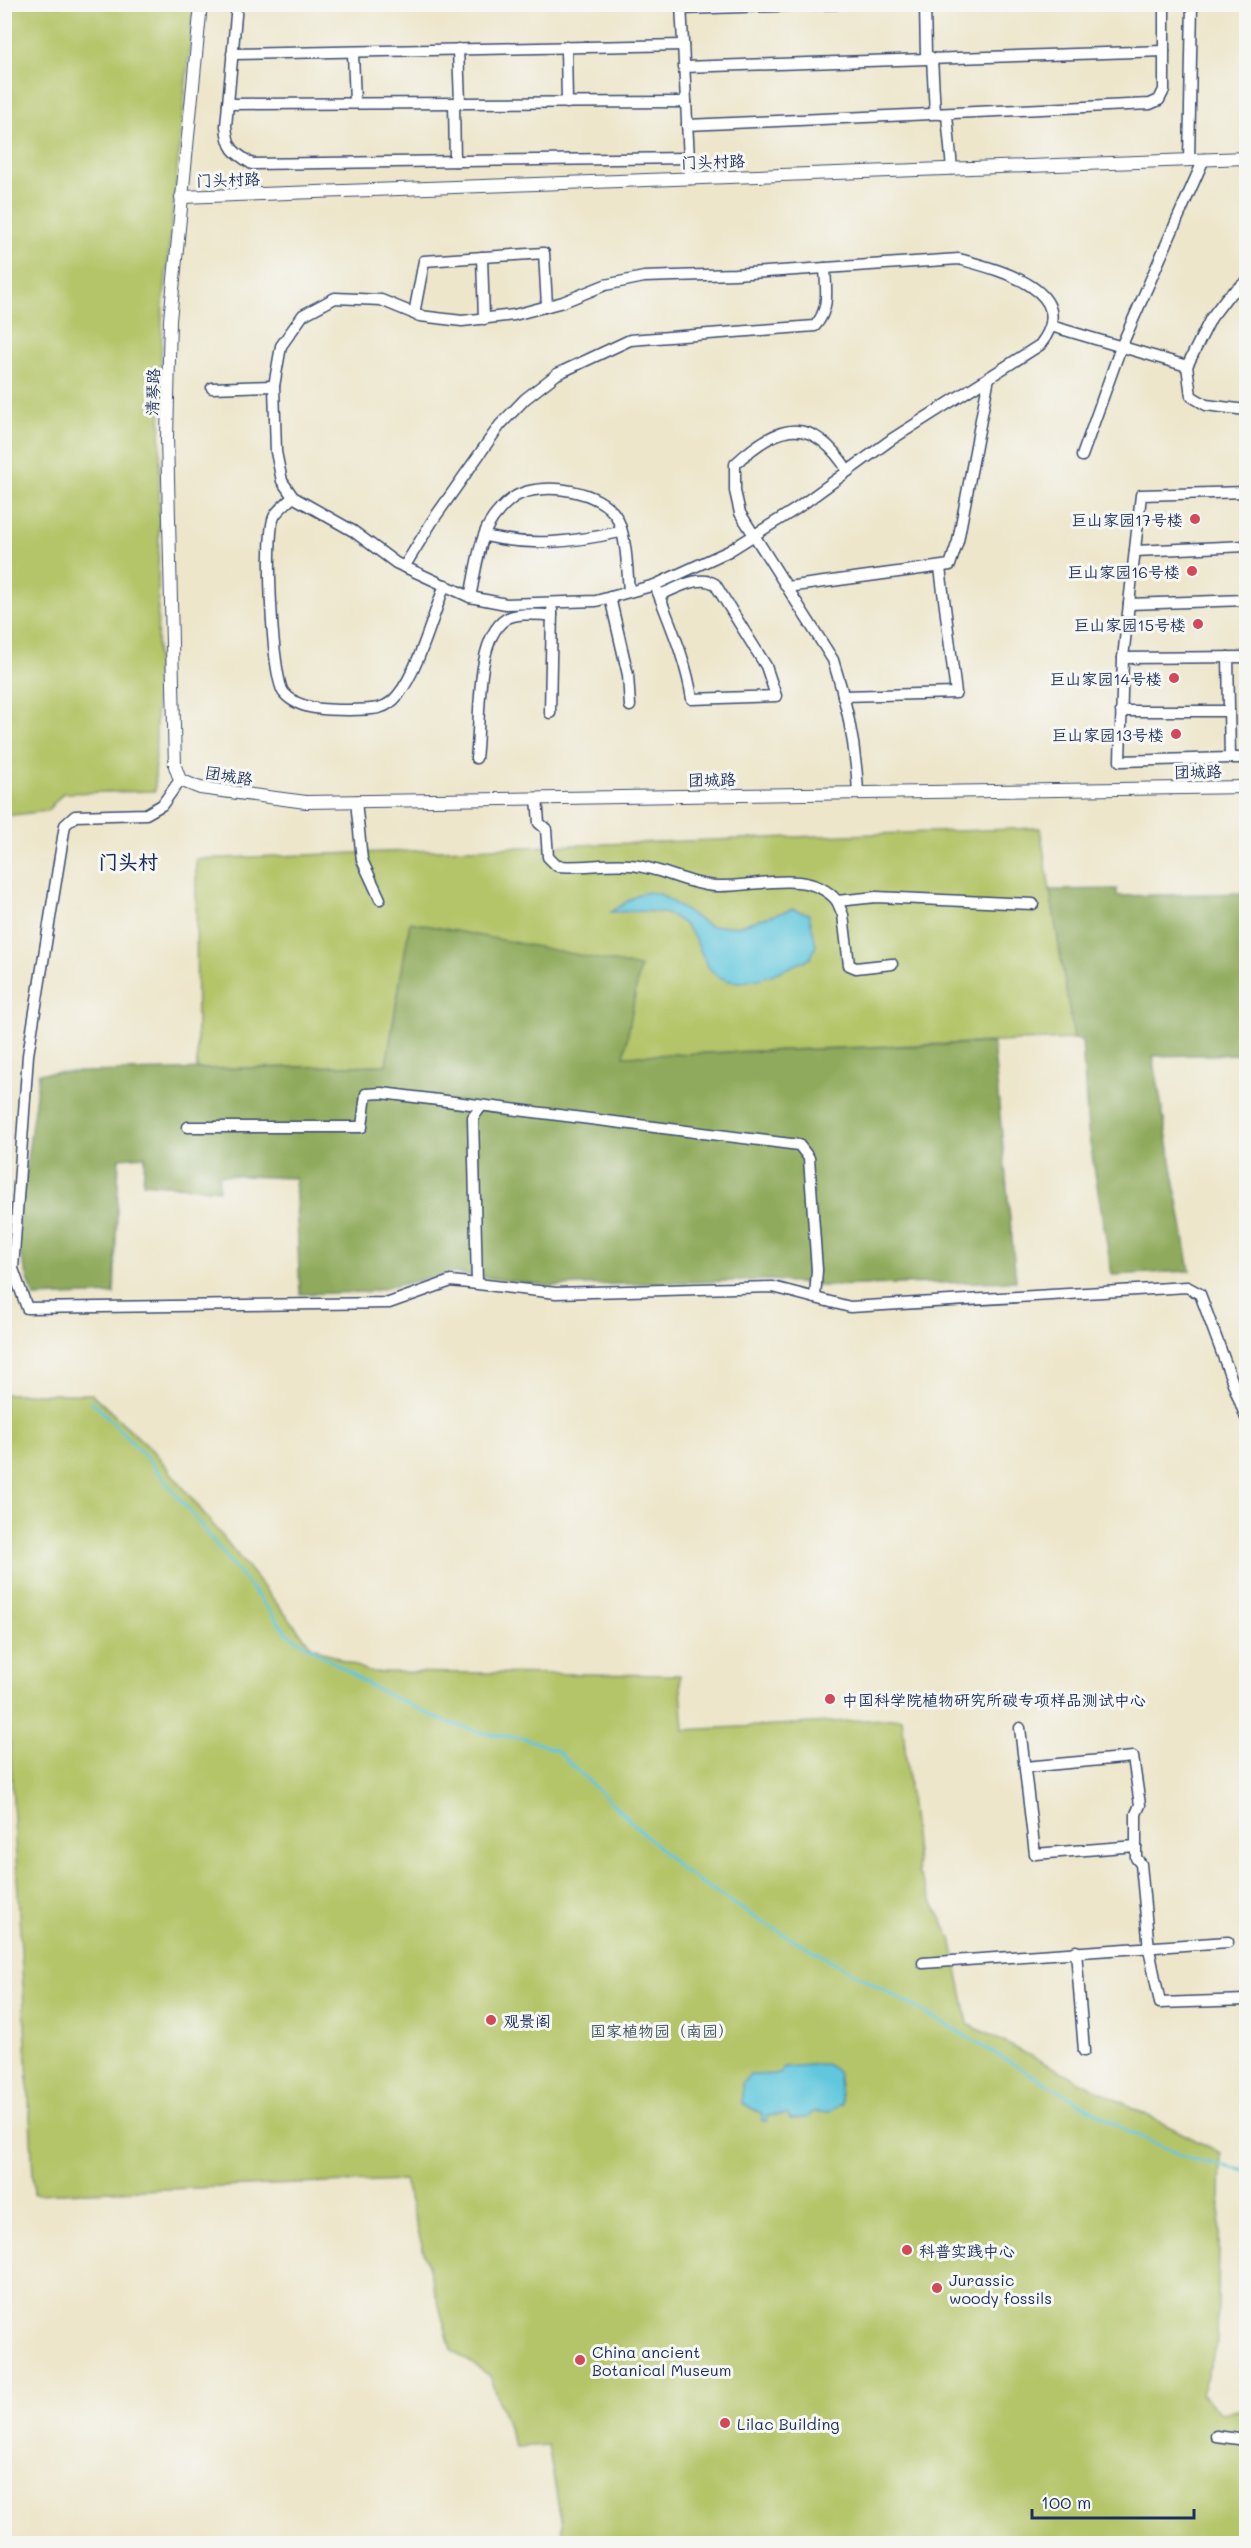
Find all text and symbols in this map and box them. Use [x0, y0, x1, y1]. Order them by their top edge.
street label: 门头村路 [681, 149, 745, 173]
street label: 门头村路 [196, 167, 260, 191]
street label: 清琴路 [141, 368, 163, 416]
place label: 巨山家园17号楼 [1071, 509, 1183, 530]
marker: 巨山家园17号楼 [1188, 512, 1202, 526]
place label: 巨山家园16号楼 [1067, 561, 1180, 582]
marker: 巨山家园16号楼 [1185, 564, 1199, 578]
place label: 巨山家园15号楼 [1074, 614, 1186, 635]
marker: 巨山家园15号楼 [1191, 617, 1205, 631]
place label: 巨山家园14号楼 [1049, 668, 1162, 689]
marker: 巨山家园14号楼 [1167, 671, 1181, 685]
place label: 巨山家园13号楼 [1051, 724, 1164, 745]
marker: 巨山家园13号楼 [1169, 727, 1183, 741]
street label: 团城路 [1174, 760, 1222, 782]
street label: 团城路 [204, 761, 254, 789]
street label: 团城路 [688, 768, 736, 790]
district label: 门头村 [98, 848, 158, 874]
place label: 中国科学院植物研究所碳专项样品测试中心 [842, 1689, 1146, 1710]
marker: 中国科学院植物研究所碳专项样品测试中心 [823, 1692, 837, 1706]
place label: 观景阁 [503, 2010, 551, 2031]
marker: 观景阁 [484, 2013, 498, 2027]
park label: 国家植物园（南园） [590, 2020, 734, 2041]
place label: 科普实践中心 [919, 2240, 1015, 2261]
marker: 科普实践中心 [900, 2243, 914, 2257]
place label: Jurassic woody fossils [949, 2269, 1052, 2308]
marker: Jurassic woody fossils [930, 2281, 944, 2295]
place label: China ancient Botanical Museum [592, 2341, 731, 2380]
marker: China ancient Botanical Museum [573, 2353, 587, 2367]
place label: Lilac Building [737, 2413, 840, 2434]
marker: Lilac Building [718, 2416, 732, 2430]
scale bar [1032, 2482, 1194, 2520]
text: 100 m [1041, 2490, 1091, 2514]

